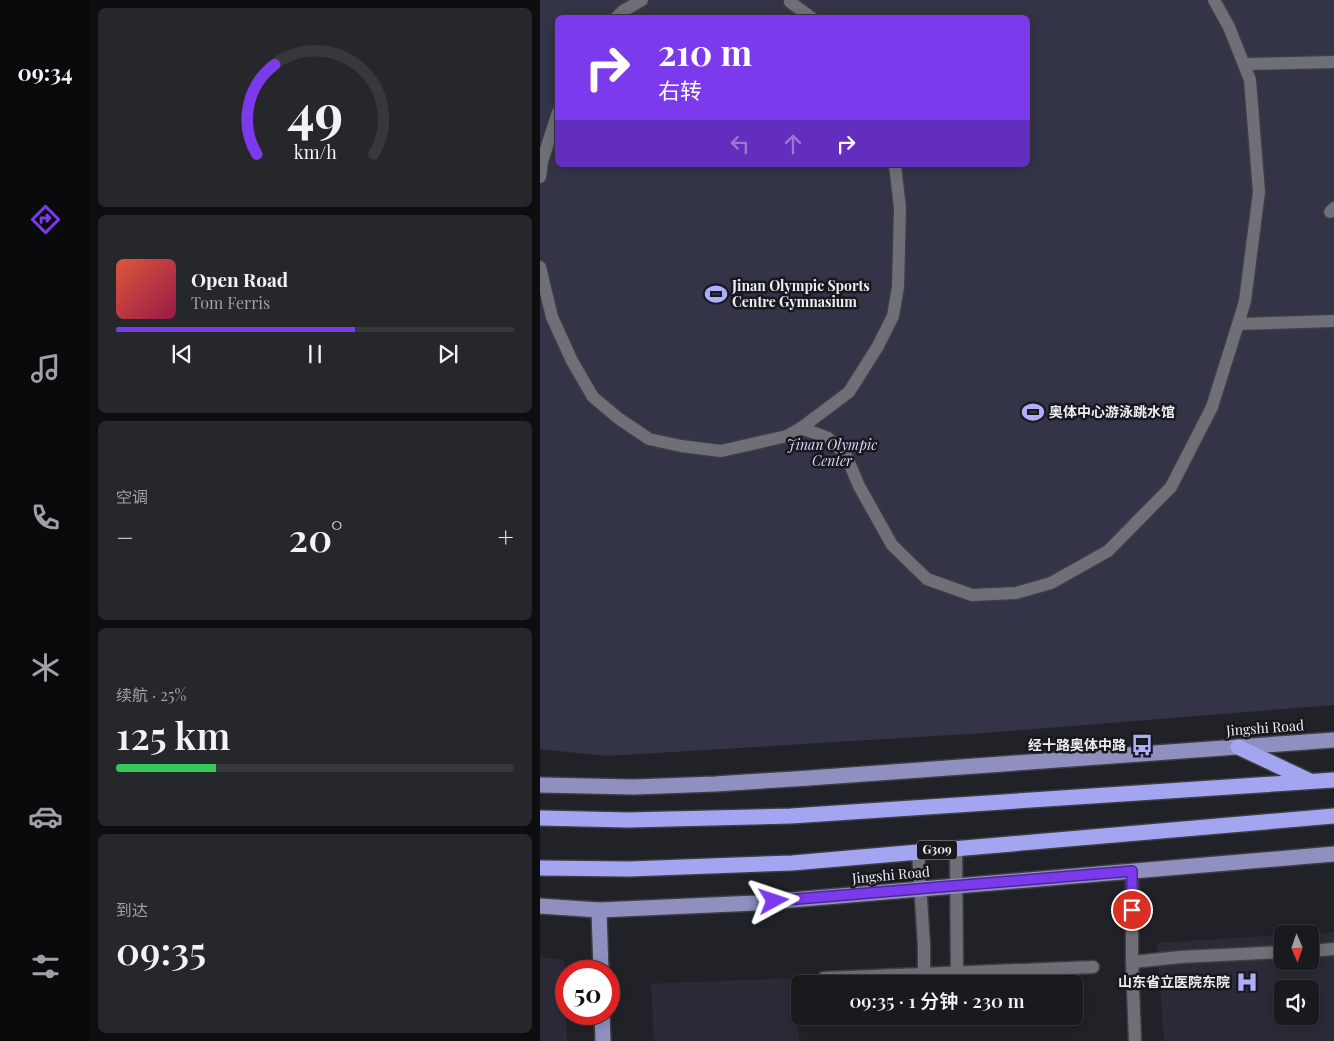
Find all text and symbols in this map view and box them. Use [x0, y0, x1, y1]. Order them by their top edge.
text: 210 m [658, 28, 752, 75]
icon: right [575, 35, 640, 100]
text: 09:34 [17, 57, 73, 87]
text: 右转 [658, 75, 702, 105]
text: 49 [287, 77, 343, 146]
icon: left [726, 130, 754, 158]
icon: ahead [779, 130, 807, 158]
icon: right [832, 130, 860, 158]
text: km/h [294, 140, 337, 163]
icon: directions [28, 202, 63, 237]
text: Open Road [191, 266, 288, 292]
place label: Jinan Olympic Sports Centre Gymnasium [731, 276, 870, 311]
sports icon: Jinan Olympic Sports Centre Gymnasium [703, 281, 729, 307]
text: Tom Ferris [191, 292, 270, 313]
icon: previous [168, 340, 196, 368]
icon: pause [301, 340, 329, 368]
icon: next [434, 340, 462, 368]
icon: music [28, 351, 63, 386]
sports icon: 奥体中心游泳跳水馆 [1020, 399, 1046, 425]
place label: 奥体中心游泳跳水馆 [1049, 402, 1175, 421]
park label: Jinan Olympic Center [787, 435, 877, 470]
text: 空调 [116, 486, 148, 507]
icon: phone [28, 500, 63, 535]
text: 20° [289, 511, 343, 562]
text: − [116, 518, 134, 555]
text: + [498, 518, 514, 555]
icon: climate [28, 650, 63, 685]
text: 续航 · 25% [116, 684, 186, 705]
text: 125 km [116, 709, 230, 760]
street label: Jingshi Road [1224, 715, 1305, 740]
bus stop icon: 经十路奥体中路 [1129, 732, 1155, 758]
place label: 经十路奥体中路 [1028, 735, 1126, 754]
icon: car [28, 799, 63, 834]
road number: G309 [917, 840, 957, 860]
street label: Jingshi Road [850, 862, 931, 887]
position arrow [747, 874, 799, 926]
pin [1111, 889, 1153, 931]
icon: arrive [1118, 896, 1146, 924]
text: 到达 [116, 899, 148, 920]
text: 09:35 [116, 924, 206, 975]
north arrow [1274, 925, 1319, 970]
map controls [1274, 925, 1319, 1025]
icon: filters [28, 949, 63, 984]
speed limit sign: 50 [555, 960, 620, 1025]
hospital icon: 山东省立医院东院 [1234, 969, 1260, 995]
place label: 山东省立医院东院 [1118, 972, 1230, 991]
button: sound [1274, 980, 1319, 1025]
text: 09:35 · 1 分钟 · 230 m [849, 987, 1025, 1013]

